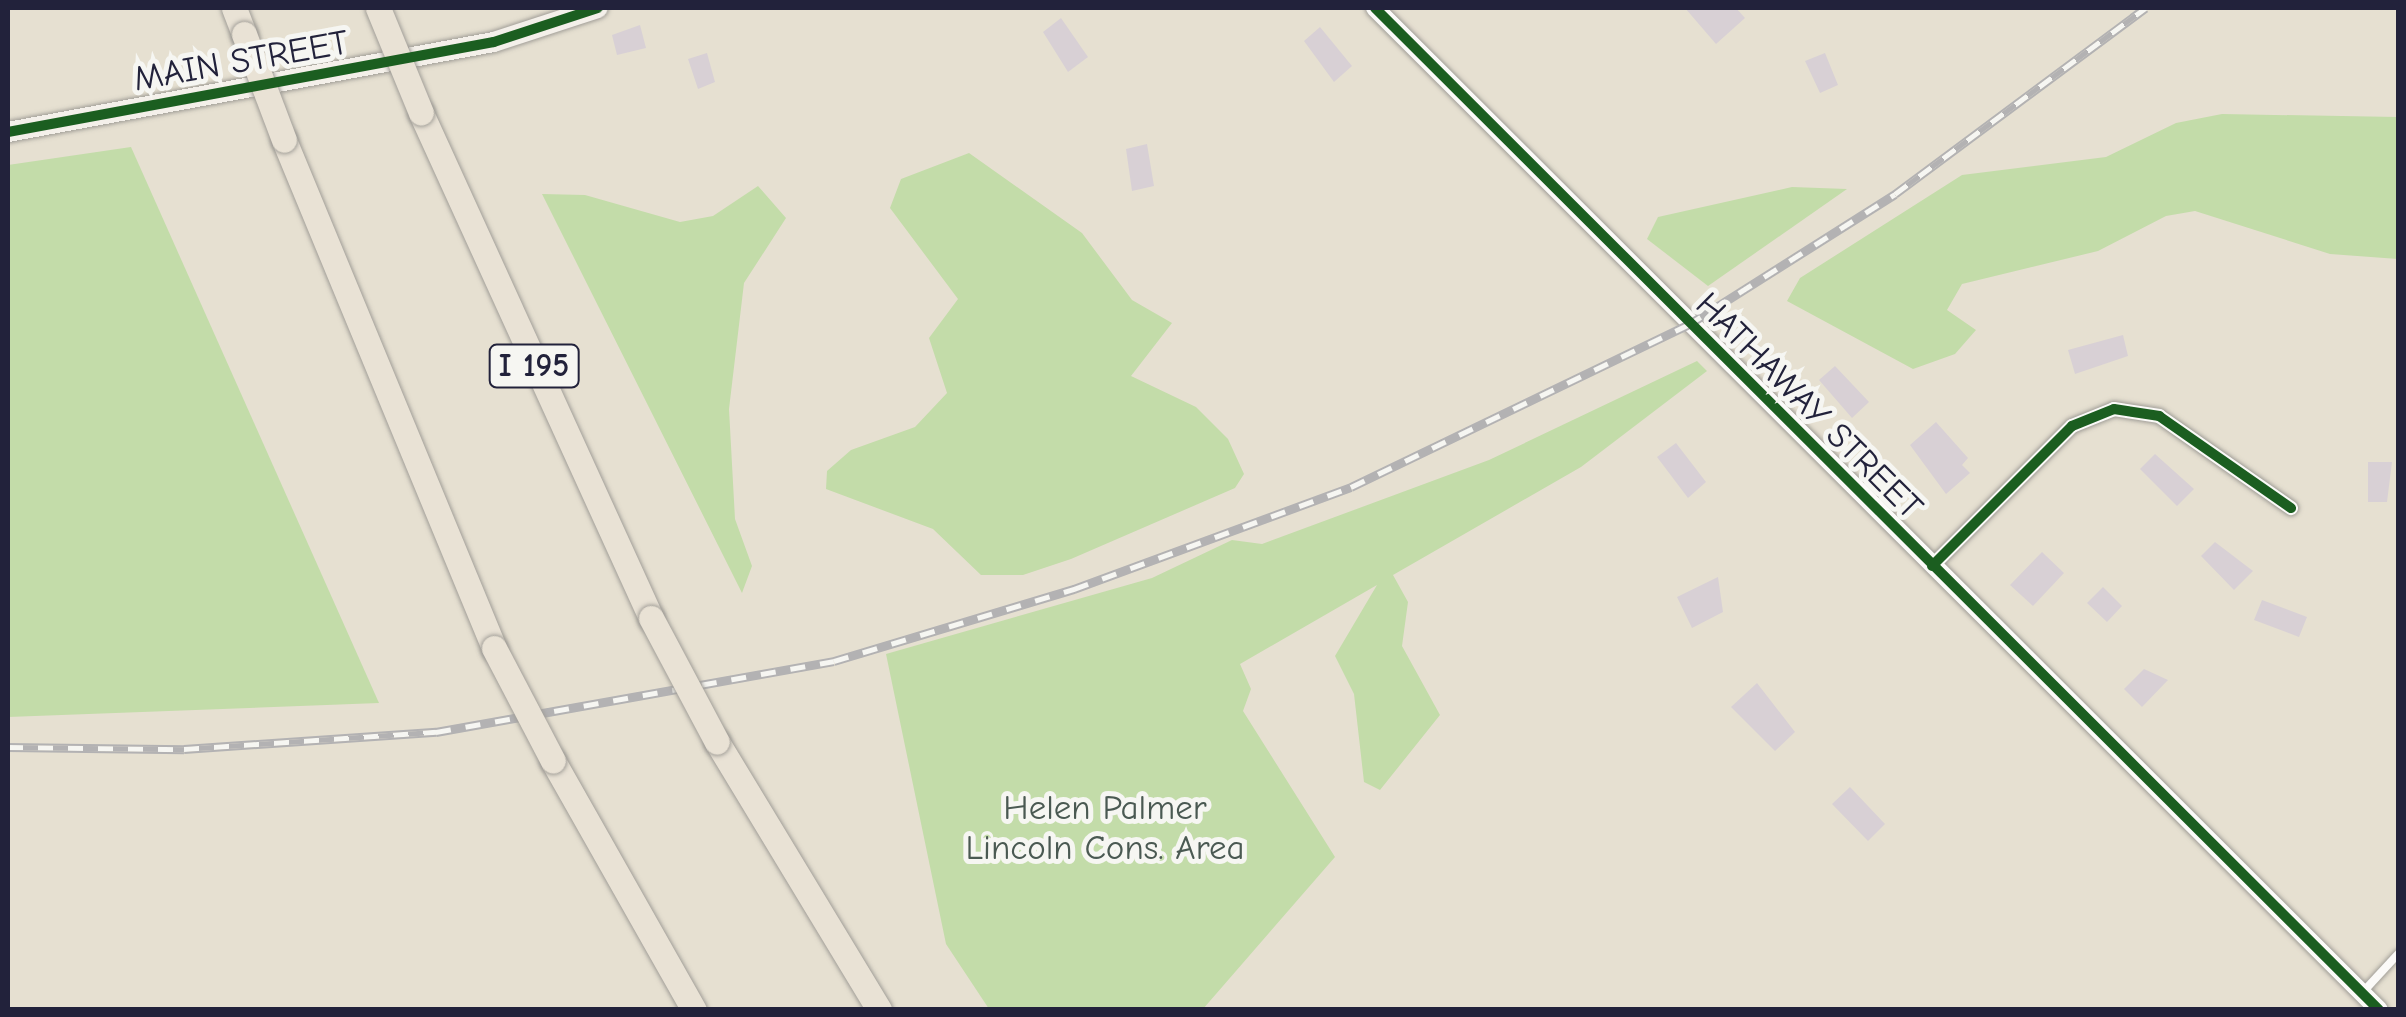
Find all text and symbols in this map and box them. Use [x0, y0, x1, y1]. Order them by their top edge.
street label: MAIN STREET [130, 21, 352, 101]
street label: HATHAWAY STREET [1687, 284, 1931, 528]
road number: I 195 [486, 339, 582, 393]
park label: Helen Palmer Lincoln Cons. Area [965, 787, 1245, 869]

